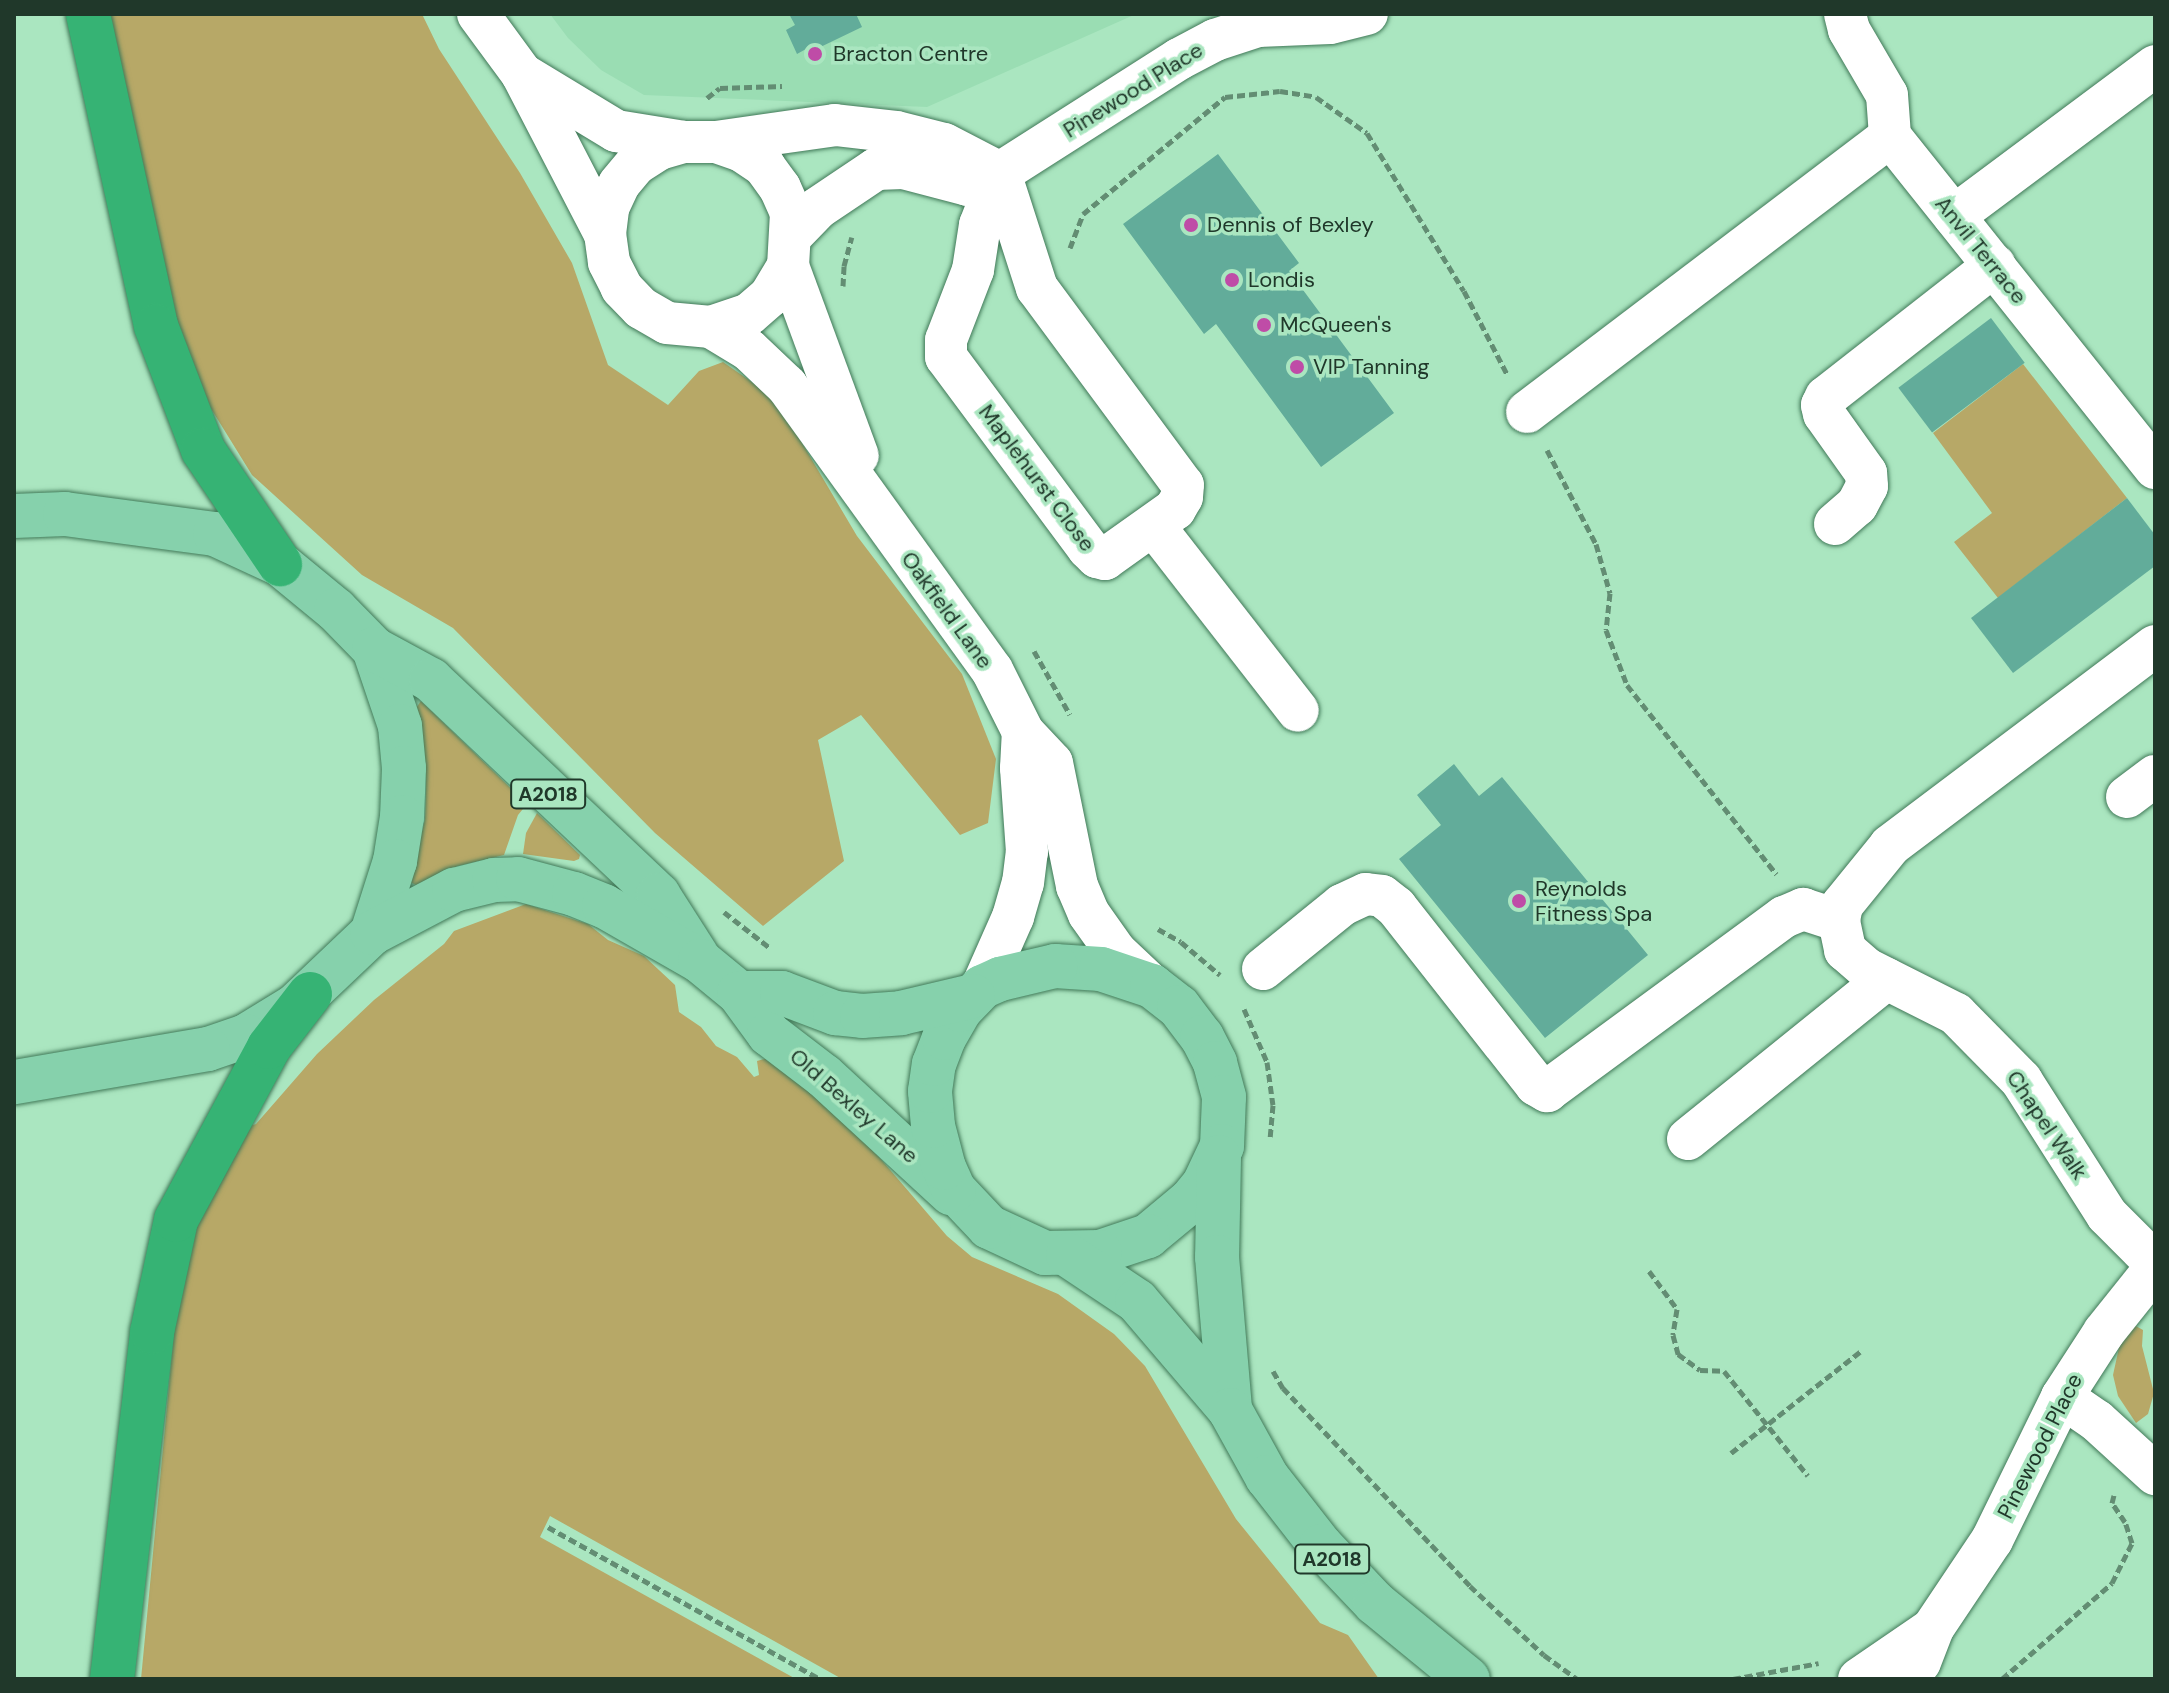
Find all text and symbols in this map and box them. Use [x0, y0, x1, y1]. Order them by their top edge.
street label: Pinewood Place [1058, 37, 1208, 143]
place label: Bracton Centre [833, 41, 988, 67]
marker: Bracton Centre [804, 43, 826, 65]
street label: Anvil Terrace [1930, 191, 2032, 309]
place label: Dennis of Bexley [1207, 212, 1374, 238]
marker: Dennis of Bexley [1182, 216, 1200, 234]
place label: Londis [1248, 267, 1315, 293]
marker: Londis [1223, 271, 1241, 289]
place label: McQueen's [1280, 312, 1392, 338]
marker: McQueen's [1255, 316, 1273, 334]
place label: VIP Tanning [1313, 354, 1430, 380]
marker: VIP Tanning [1288, 358, 1306, 376]
street label: Maplehurst Close [973, 399, 1101, 557]
street label: Oakfield Lane [896, 546, 998, 674]
road number: A2018 [510, 778, 586, 810]
place label: Reynolds Fitness Spa [1535, 875, 1652, 926]
marker: Reynolds Fitness Spa [1510, 892, 1528, 910]
street label: Old Bexley Lane [784, 1043, 924, 1169]
street label: Chapel Walk [2001, 1066, 2093, 1184]
street label: Pinewood Place [1992, 1369, 2088, 1523]
road number: A2018 [1294, 1543, 1370, 1575]

